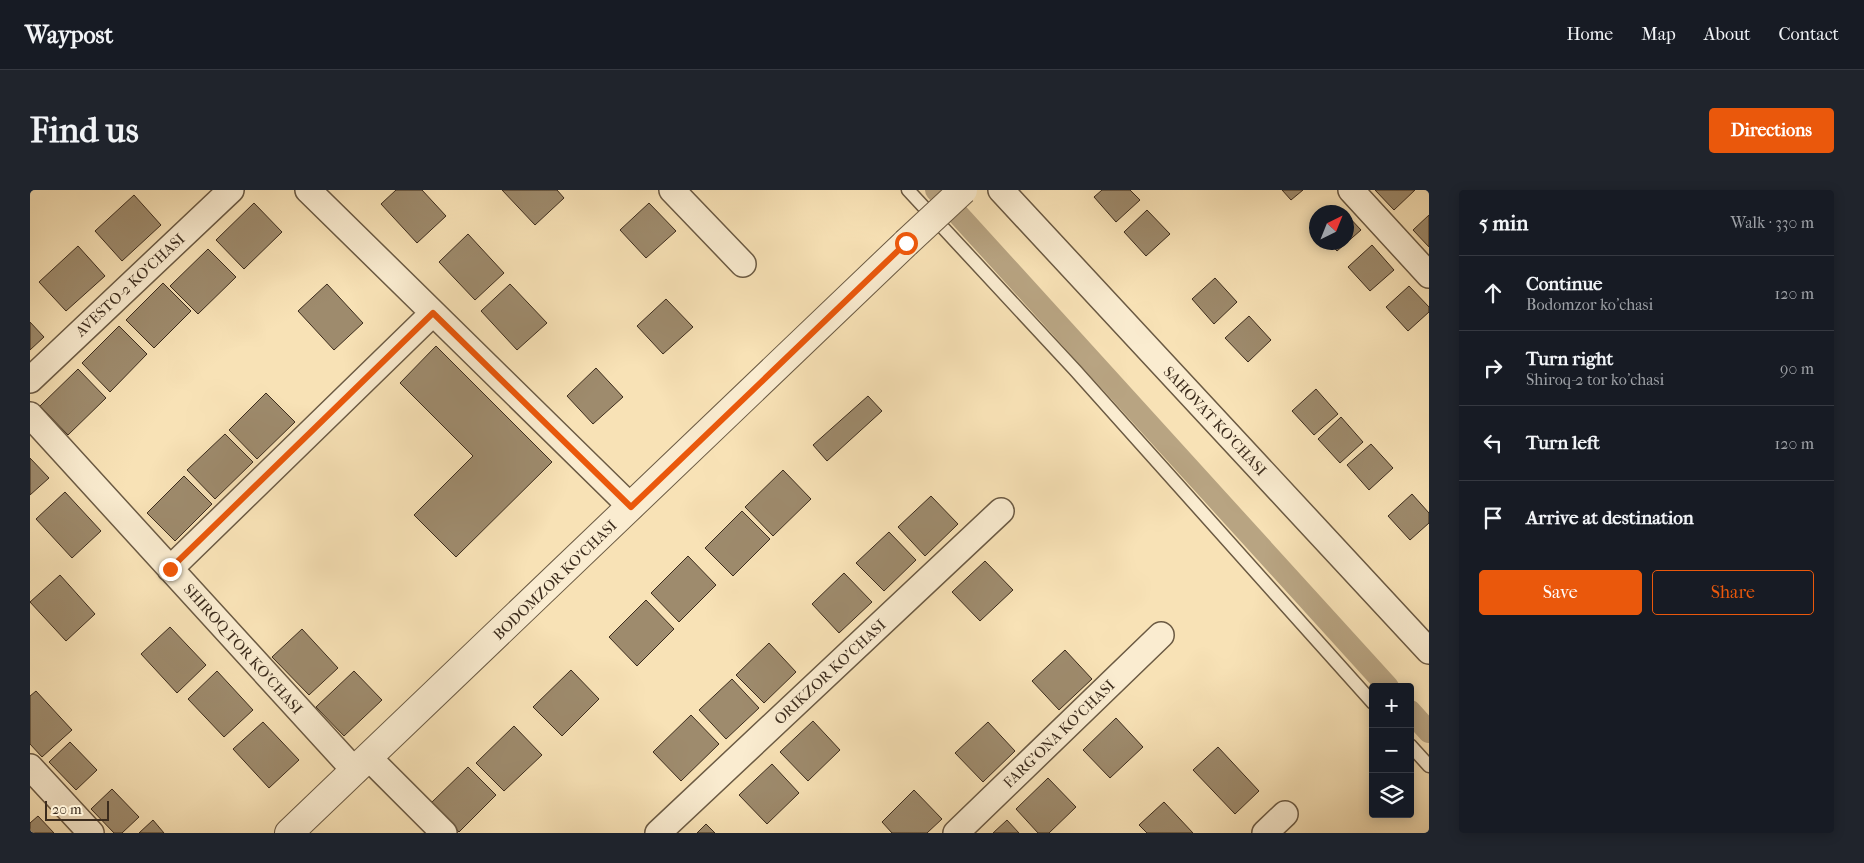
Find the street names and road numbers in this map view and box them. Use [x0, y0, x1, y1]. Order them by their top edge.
street label: AVESTO-2 KO'CHASI [71, 230, 189, 341]
street label: SAHOVAT KO'CHASI [1160, 363, 1270, 479]
street label: BODOMZOR KO'CHASI [489, 516, 621, 644]
street label: SHIROQ TOR KO'CHASI [180, 580, 306, 718]
street label: ORIKZOR KO'CHASI [770, 616, 890, 728]
street label: FARG'ONA KO'CHASI [1000, 676, 1119, 792]

